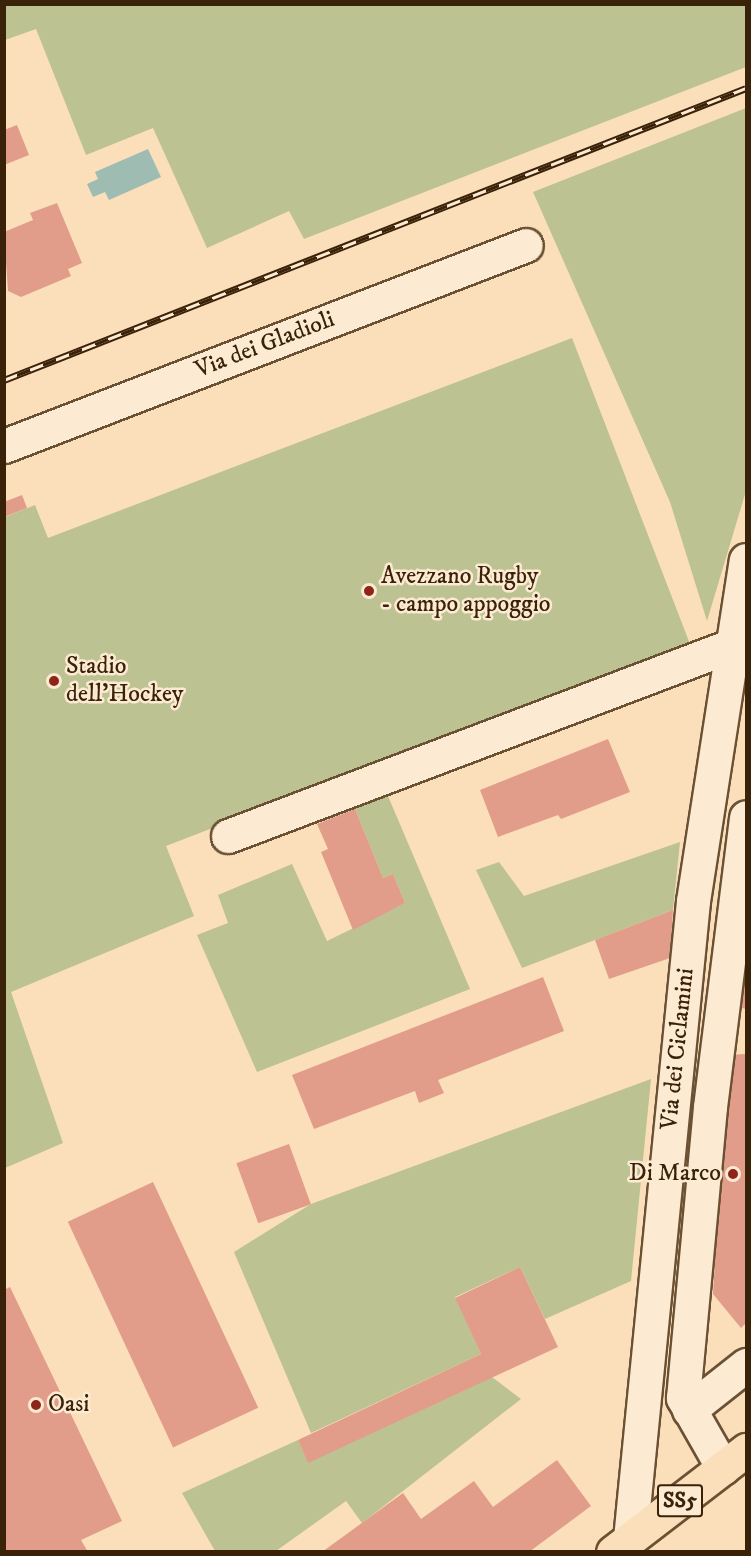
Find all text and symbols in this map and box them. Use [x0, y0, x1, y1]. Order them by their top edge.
street label: Via dei Gladioli [191, 305, 339, 385]
place label: Avezzano Rugby - campo appoggio [381, 563, 550, 619]
marker: Avezzano Rugby - campo appoggio [362, 584, 376, 598]
place label: Stadio dell'Hockey [66, 653, 183, 709]
marker: Stadio dell'Hockey [47, 674, 61, 688]
street label: Via dei Ciclamini [655, 967, 701, 1131]
place label: Di Marco [629, 1160, 721, 1188]
marker: Di Marco [726, 1167, 740, 1181]
place label: Oasi [48, 1391, 89, 1419]
marker: Oasi [29, 1398, 43, 1412]
road number: SS5 [656, 1482, 704, 1520]

